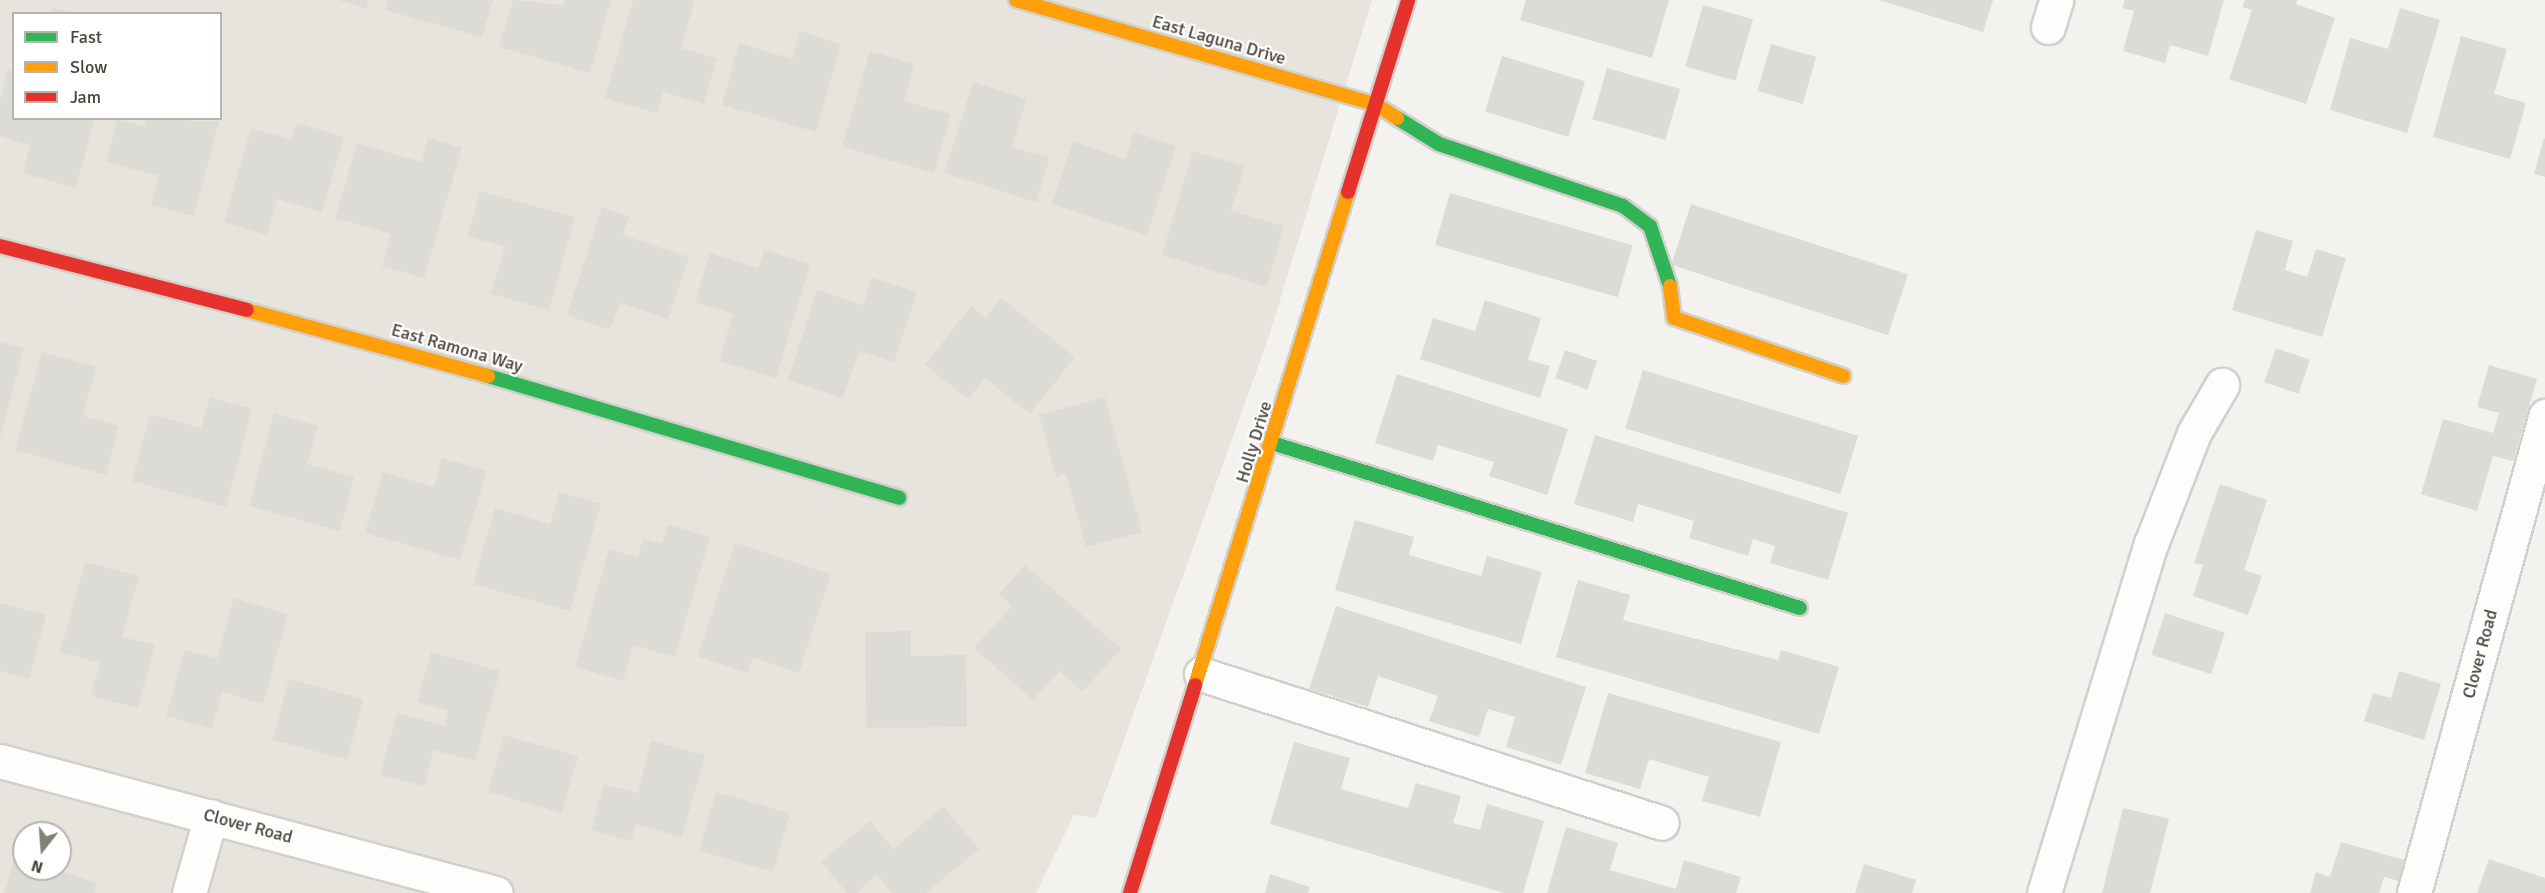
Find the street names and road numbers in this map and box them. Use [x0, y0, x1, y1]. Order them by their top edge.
street label: East Laguna Drive [1150, 11, 1288, 69]
street label: East Ramona Way [389, 319, 525, 377]
street label: Holly Drive [1231, 399, 1277, 485]
street label: Clover Road [2458, 607, 2502, 701]
street label: Clover Road [201, 804, 295, 848]

